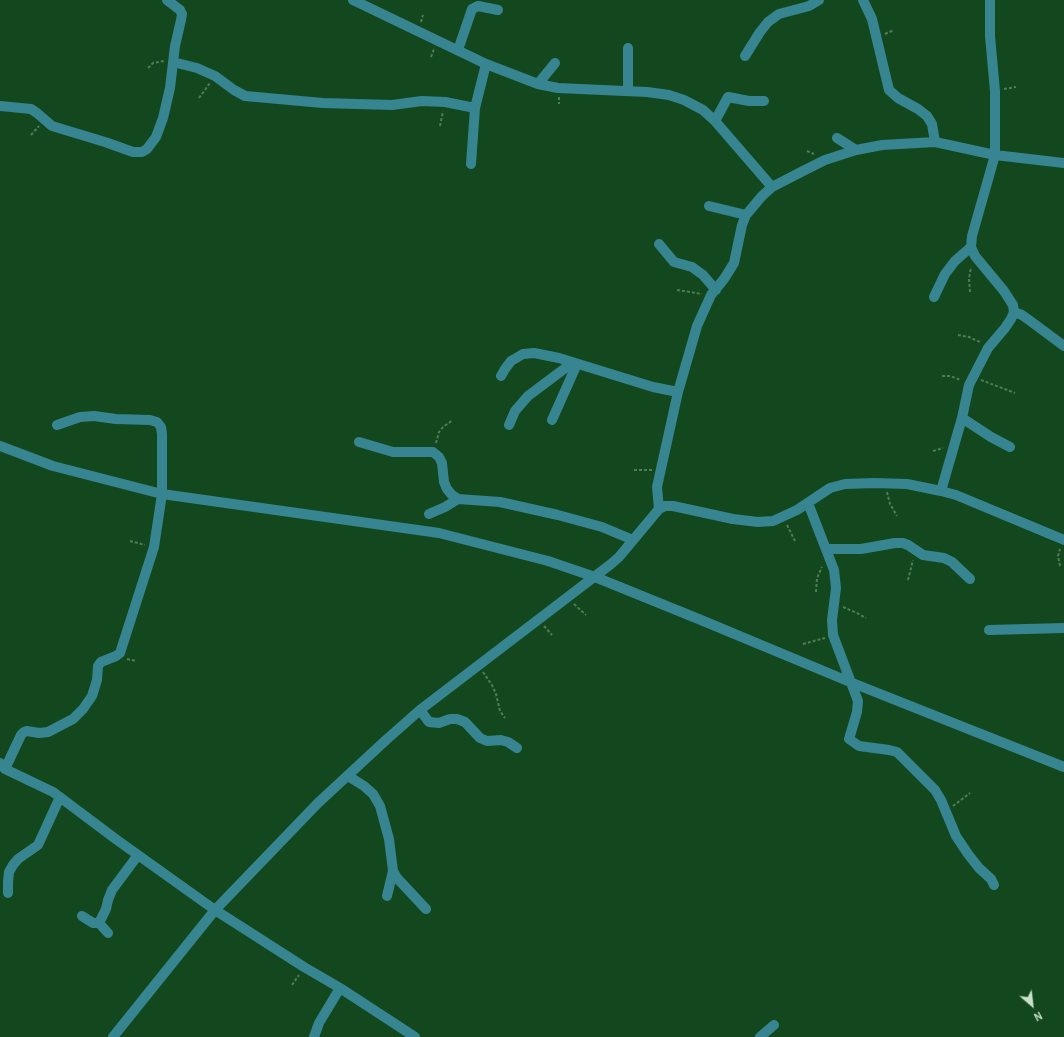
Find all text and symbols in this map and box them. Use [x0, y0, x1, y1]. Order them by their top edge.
north arrow [1012, 985, 1052, 1025]
text: N [1031, 1008, 1044, 1024]

